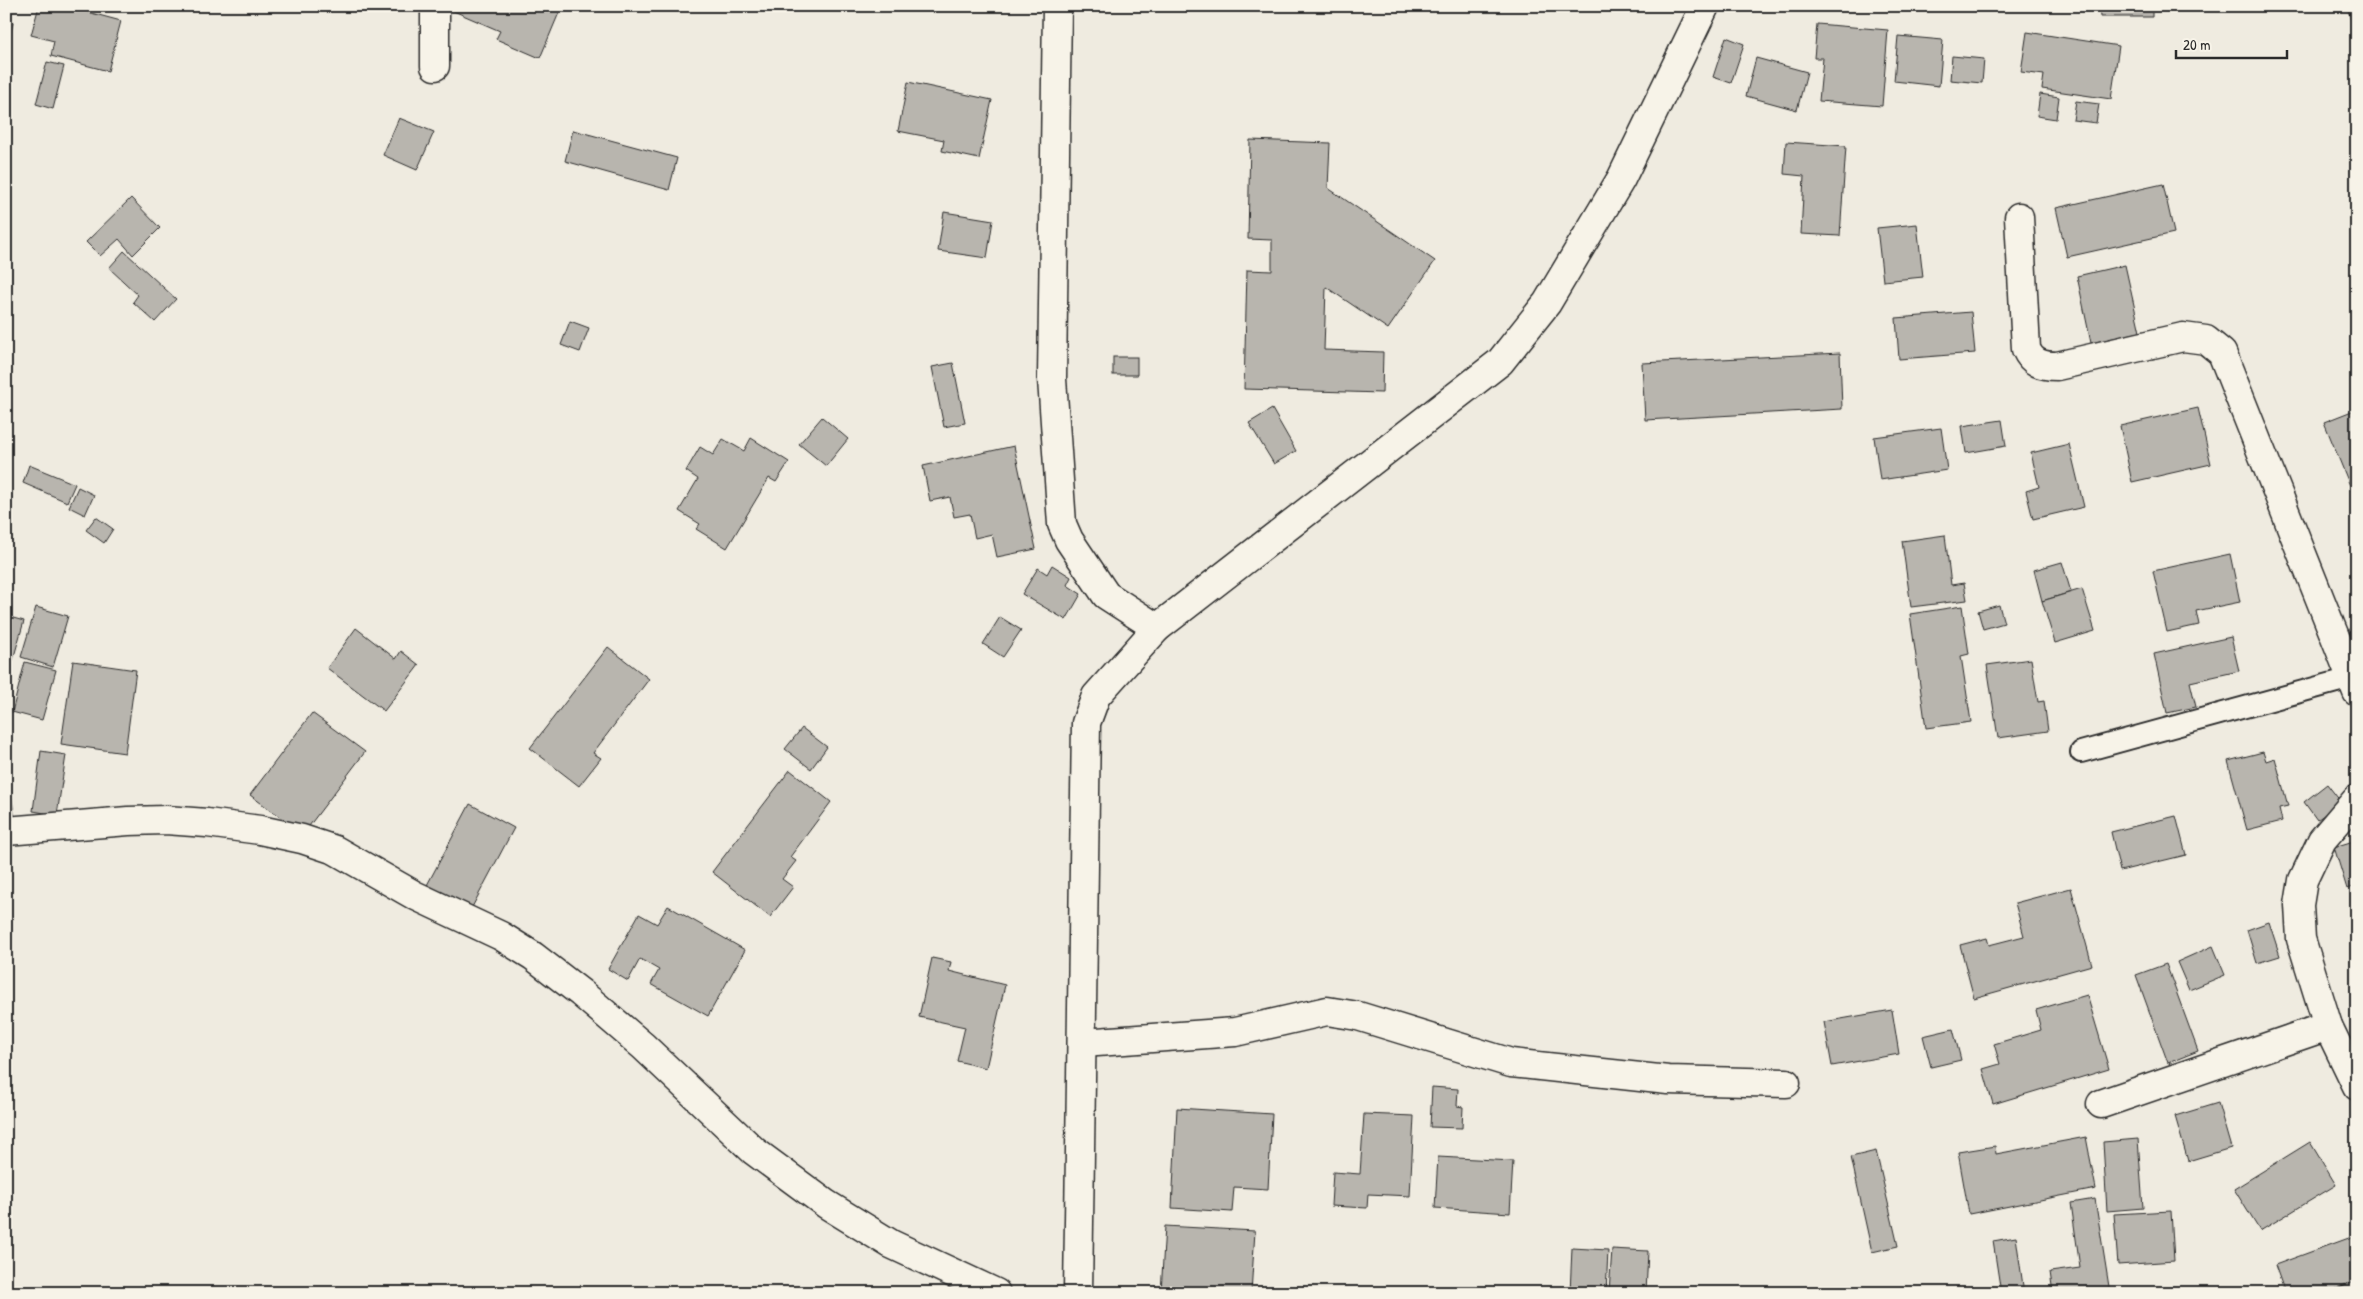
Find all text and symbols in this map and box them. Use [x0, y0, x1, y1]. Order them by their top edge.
scale bar [2176, 28, 2287, 60]
text: 20 m [2183, 34, 2210, 55]

